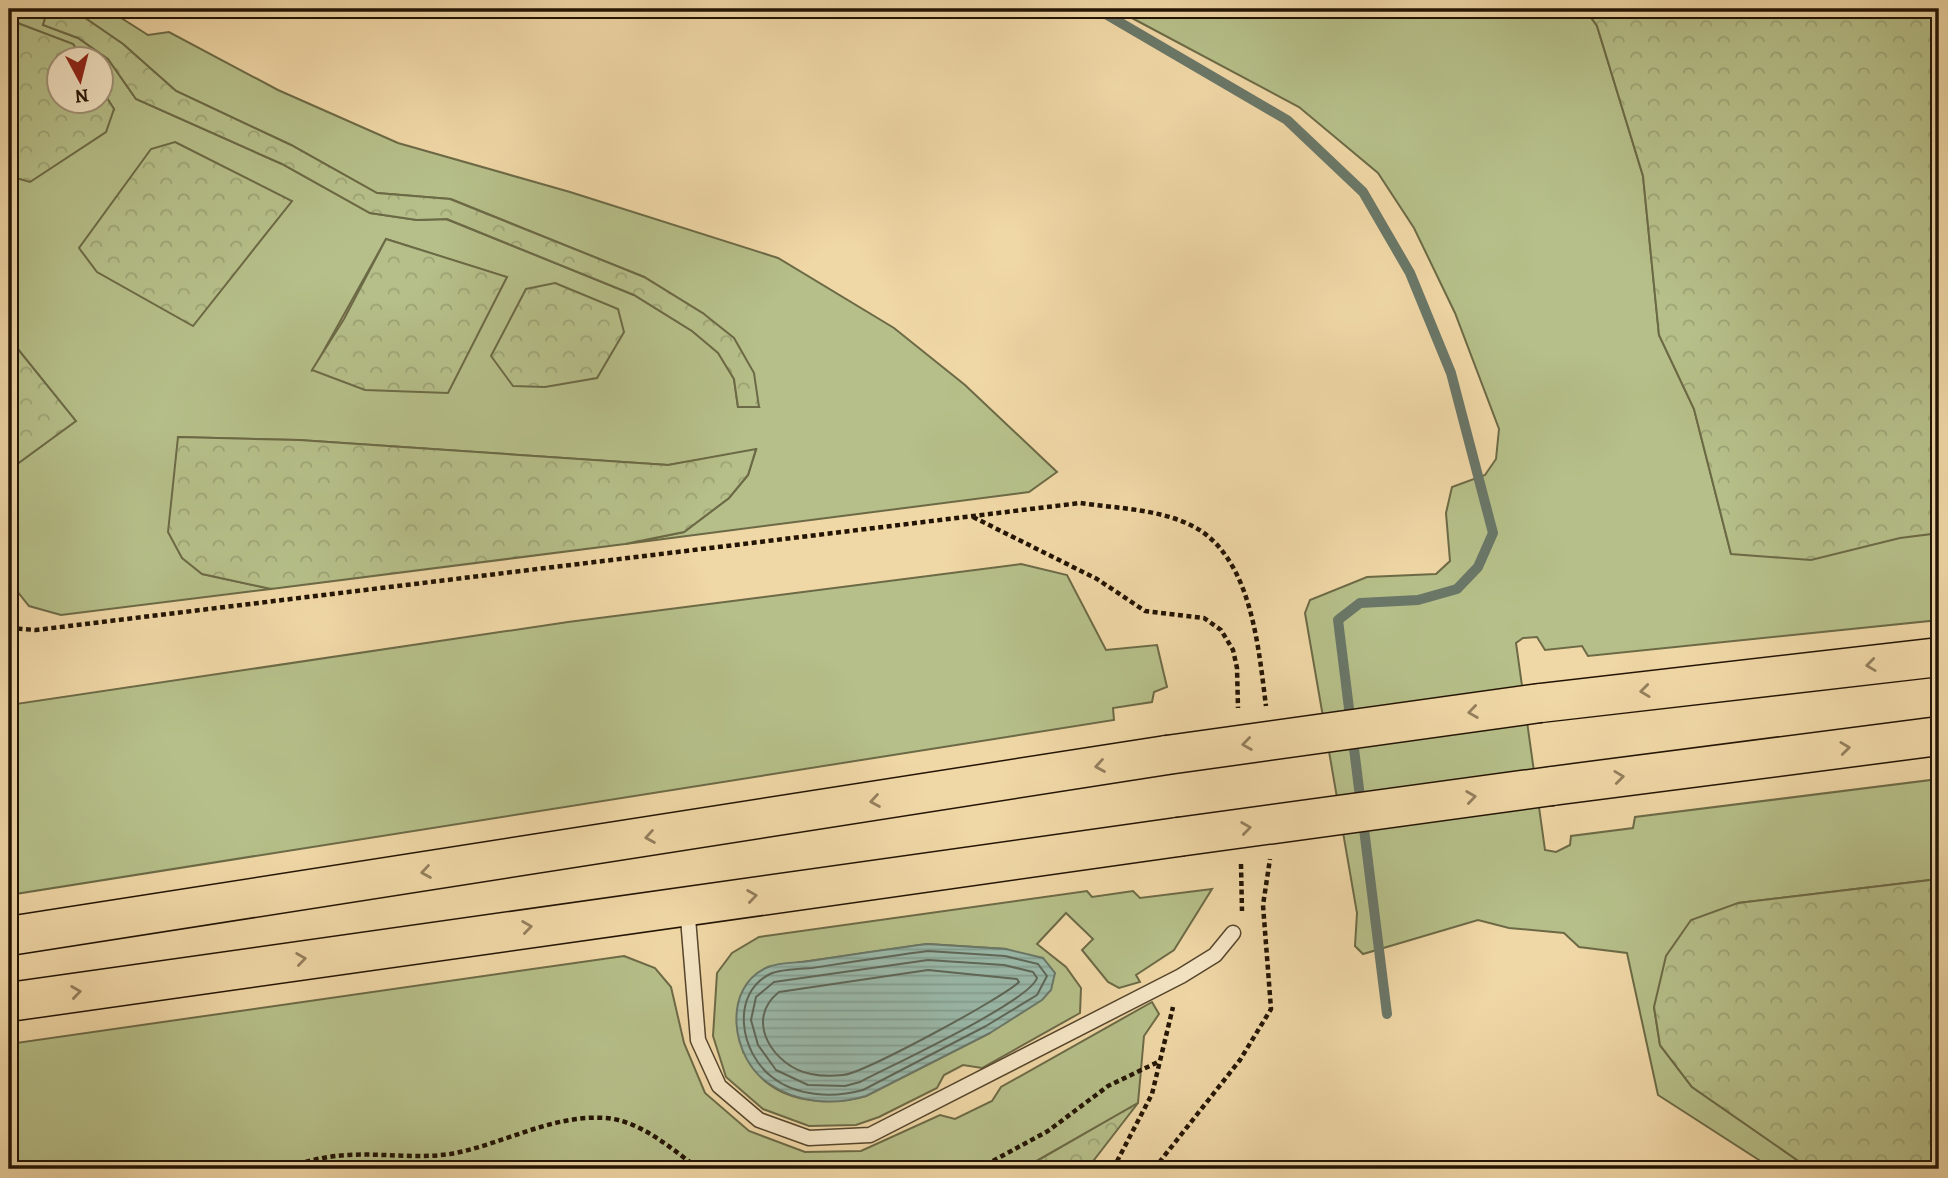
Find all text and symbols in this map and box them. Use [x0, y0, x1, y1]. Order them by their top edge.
north arrow [46, 46, 116, 116]
text: N [73, 82, 90, 110]
one-way arrow [1866, 657, 1877, 672]
one-way arrow [1640, 683, 1651, 698]
one-way arrow [1467, 704, 1479, 719]
one-way arrow [1242, 736, 1253, 751]
one-way arrow [1839, 741, 1851, 756]
one-way arrow [1094, 758, 1106, 773]
one-way arrow [1613, 770, 1625, 785]
one-way arrow [1465, 789, 1477, 804]
one-way arrow [869, 793, 881, 808]
one-way arrow [1240, 821, 1252, 836]
one-way arrow [644, 829, 656, 844]
one-way arrow [420, 864, 431, 879]
one-way arrow [746, 888, 758, 903]
one-way arrow [521, 920, 533, 935]
one-way arrow [296, 952, 307, 967]
one-way arrow [70, 985, 82, 1000]

